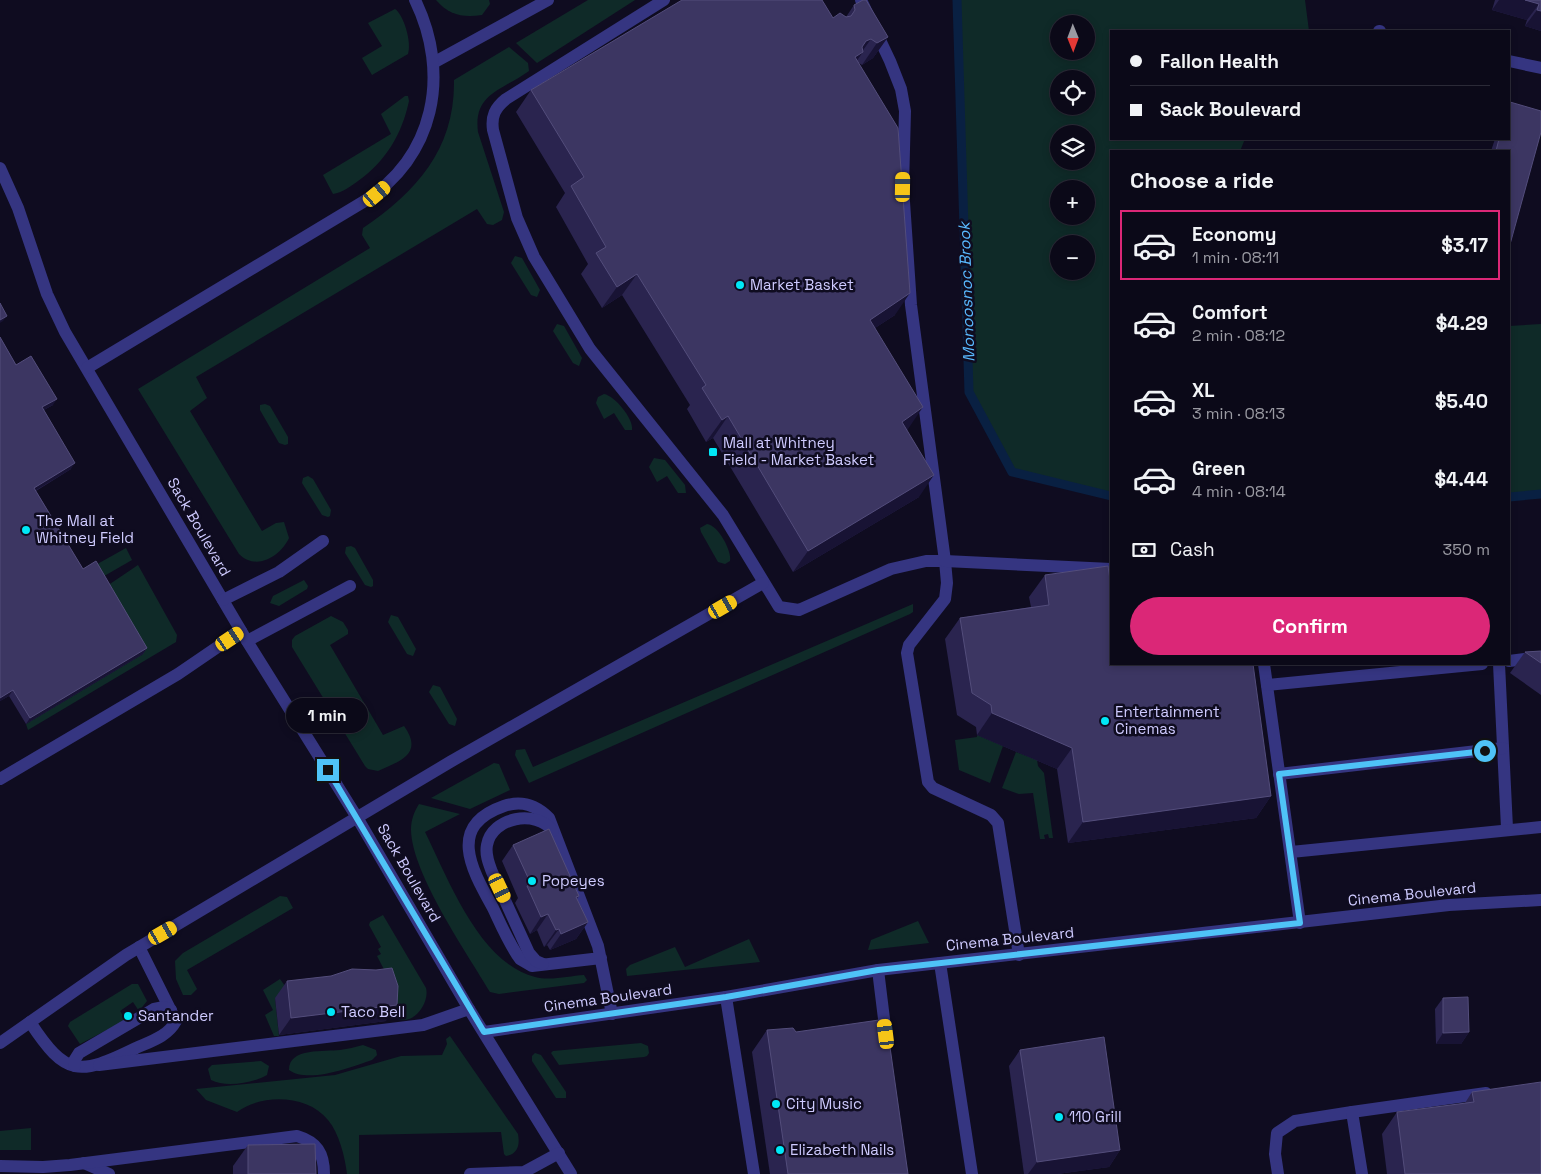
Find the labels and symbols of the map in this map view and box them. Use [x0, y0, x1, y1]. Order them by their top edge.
north arrow [1050, 15, 1095, 60]
car [895, 172, 910, 202]
car [360, 179, 393, 209]
water label: Monoosnoc Brook [953, 219, 979, 362]
place label: Market Basket [750, 275, 854, 294]
marker: Market Basket [734, 279, 746, 291]
place label: Mall at Whitney Field - Market Basket [723, 433, 875, 469]
marker: Mall at Whitney Field - Market Basket [707, 446, 719, 458]
street label: Sack Boulevard [164, 474, 235, 579]
place label: The Mall at Whitney Field [36, 511, 134, 547]
marker: The Mall at Whitney Field [20, 524, 32, 536]
car [706, 593, 739, 621]
car [213, 624, 246, 654]
callout: 1 min [287, 698, 369, 732]
place label: Entertainment Cinemas [1115, 702, 1220, 738]
marker: Entertainment Cinemas [1099, 715, 1111, 727]
route start [1474, 740, 1496, 762]
route end [317, 759, 339, 781]
street label: Sack Boulevard [374, 820, 445, 925]
car [486, 871, 513, 905]
place label: Popeyes [542, 871, 605, 890]
marker: Popeyes [526, 875, 538, 887]
street label: Cinema Boulevard [1347, 877, 1477, 910]
car [146, 919, 179, 947]
street label: Cinema Boulevard [945, 922, 1075, 955]
street label: Cinema Boulevard [543, 979, 673, 1016]
place label: Taco Bell [341, 1002, 405, 1021]
place label: Santander [138, 1006, 214, 1025]
marker: Taco Bell [325, 1006, 337, 1018]
marker: Santander [122, 1010, 134, 1022]
car [876, 1018, 895, 1050]
place label: City Music [786, 1094, 862, 1113]
marker: City Music [770, 1098, 782, 1110]
place label: 110 Grill [1069, 1107, 1122, 1126]
marker: 110 Grill [1053, 1111, 1065, 1123]
place label: Elizabeth Nails [790, 1140, 894, 1159]
marker: Elizabeth Nails [774, 1144, 786, 1156]

